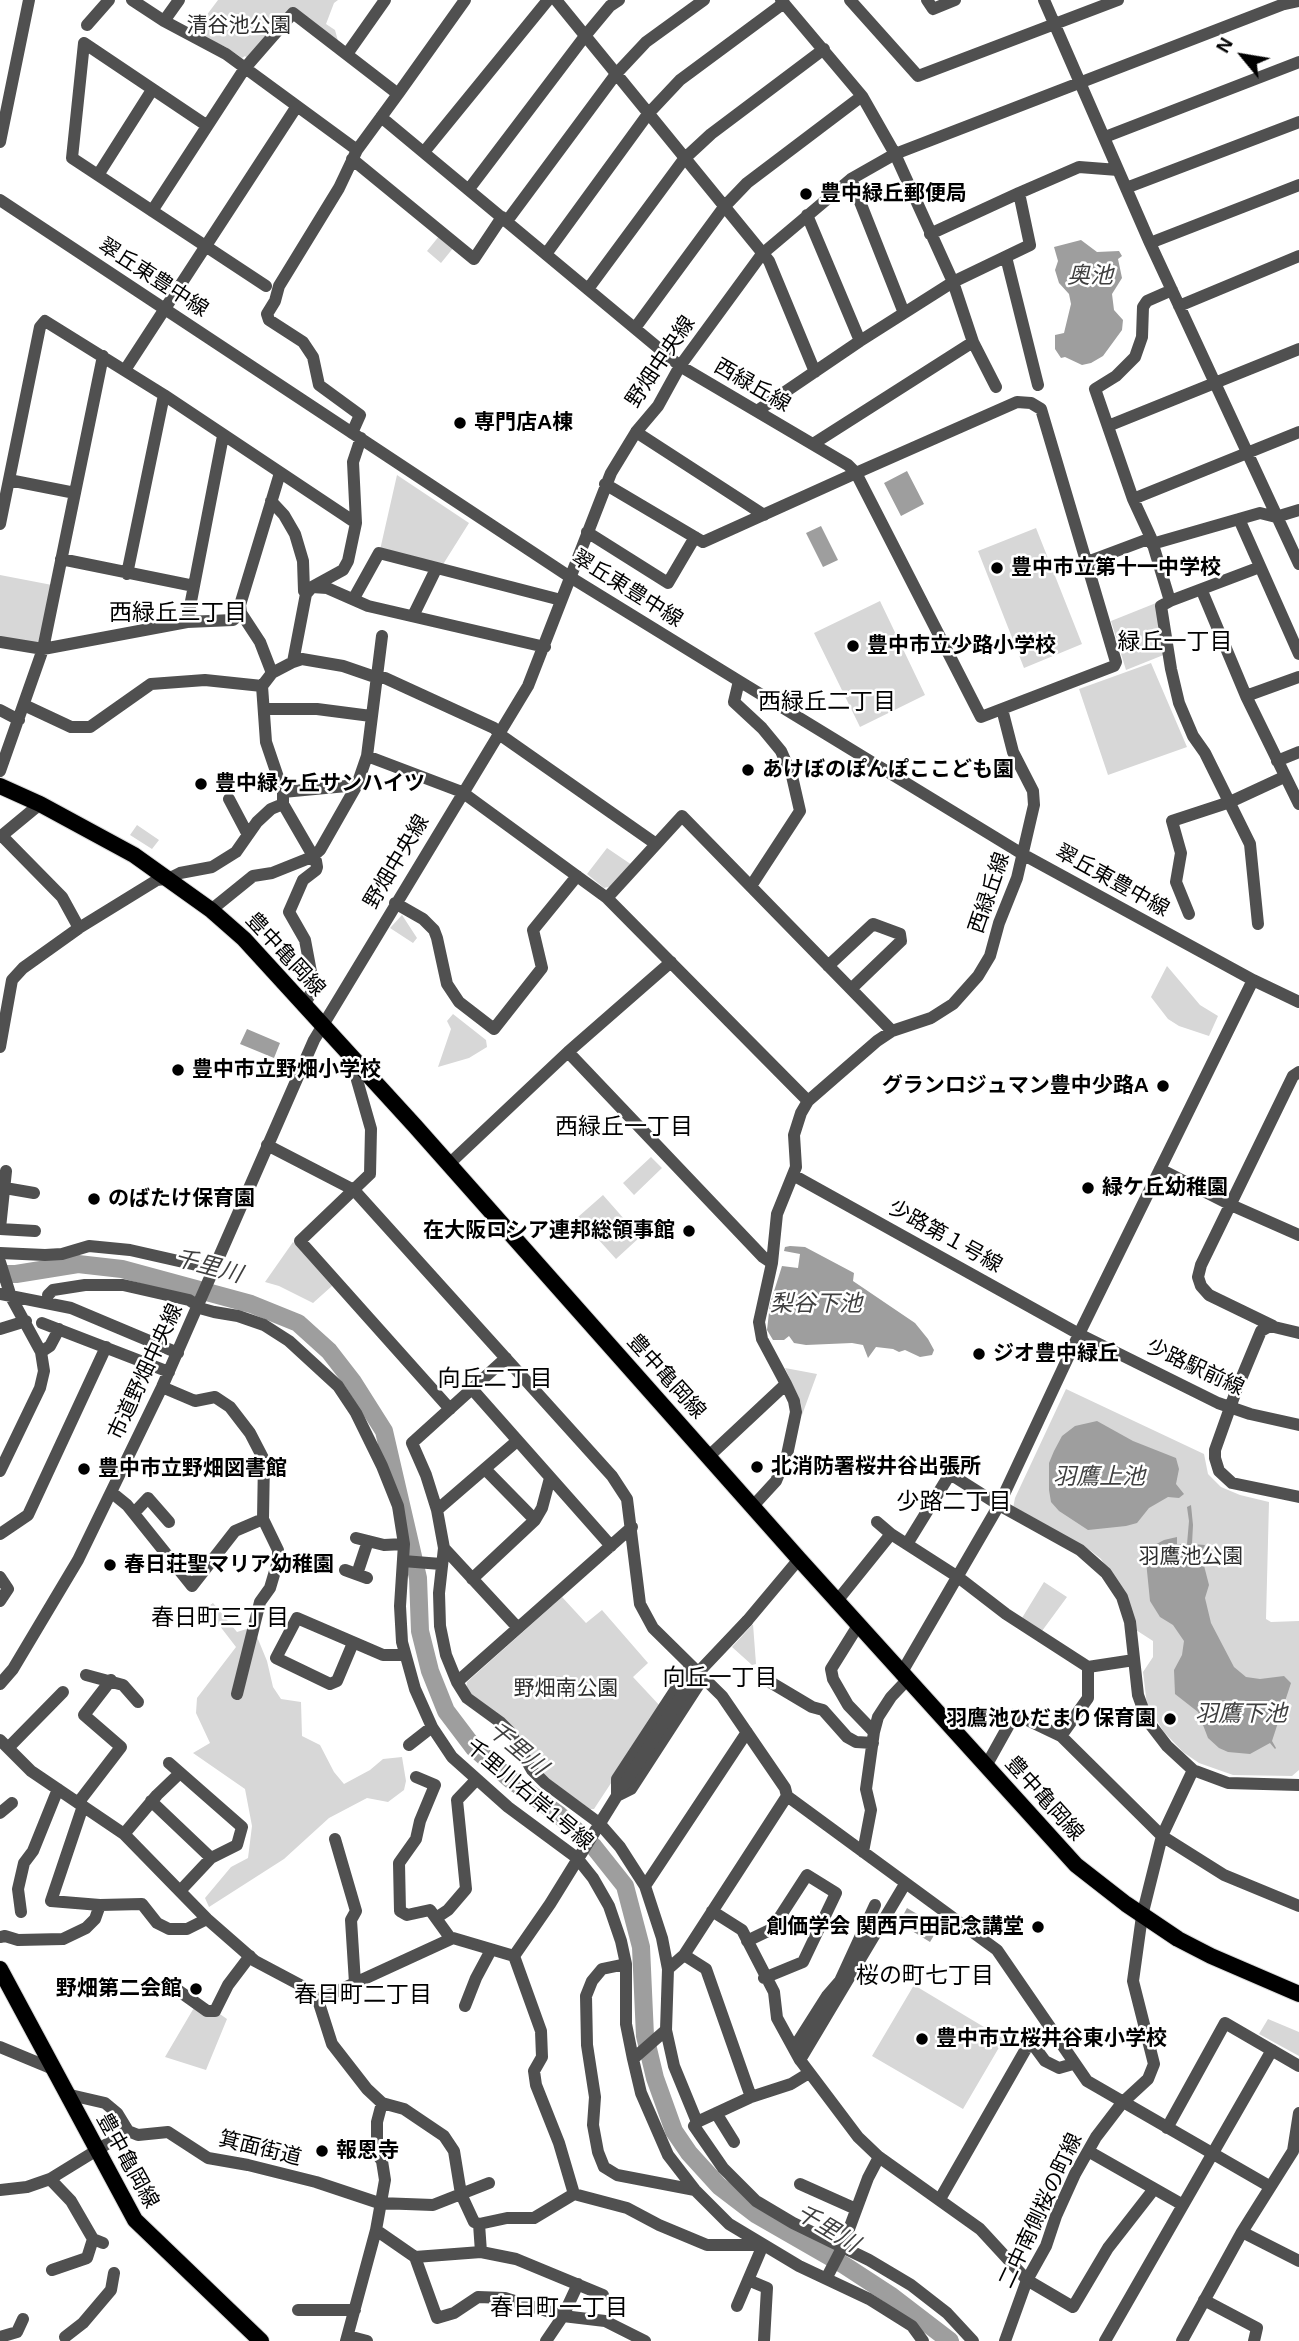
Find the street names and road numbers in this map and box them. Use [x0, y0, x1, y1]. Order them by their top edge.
street label: 翠丘東豊中線 [93, 233, 213, 323]
street label: 野畑中央線 [621, 311, 701, 413]
street label: 西緑丘線 [709, 354, 795, 418]
street label: 翠丘東豊中線 [567, 545, 687, 633]
street label: 野畑中央線 [359, 811, 435, 913]
street label: 翠丘東豊中線 [1051, 839, 1173, 923]
street label: 西緑丘線 [964, 849, 1016, 937]
street label: 豊中亀岡線 [240, 908, 330, 1002]
street label: 少路第１号線 [884, 1195, 1006, 1279]
street label: 市道野畑中央線 [104, 1300, 188, 1444]
street label: 豊中亀岡線 [622, 1330, 710, 1424]
street label: 少路駅前線 [1142, 1334, 1248, 1402]
street label: 千里川右岸1号線 [460, 1734, 598, 1856]
street label: 豊中亀岡線 [1000, 1752, 1088, 1846]
street label: 豊中亀岡線 [91, 2109, 163, 2213]
street label: 箕面街道 [216, 2127, 304, 2171]
street label: 二中南側桜の町線 [994, 2130, 1088, 2292]

